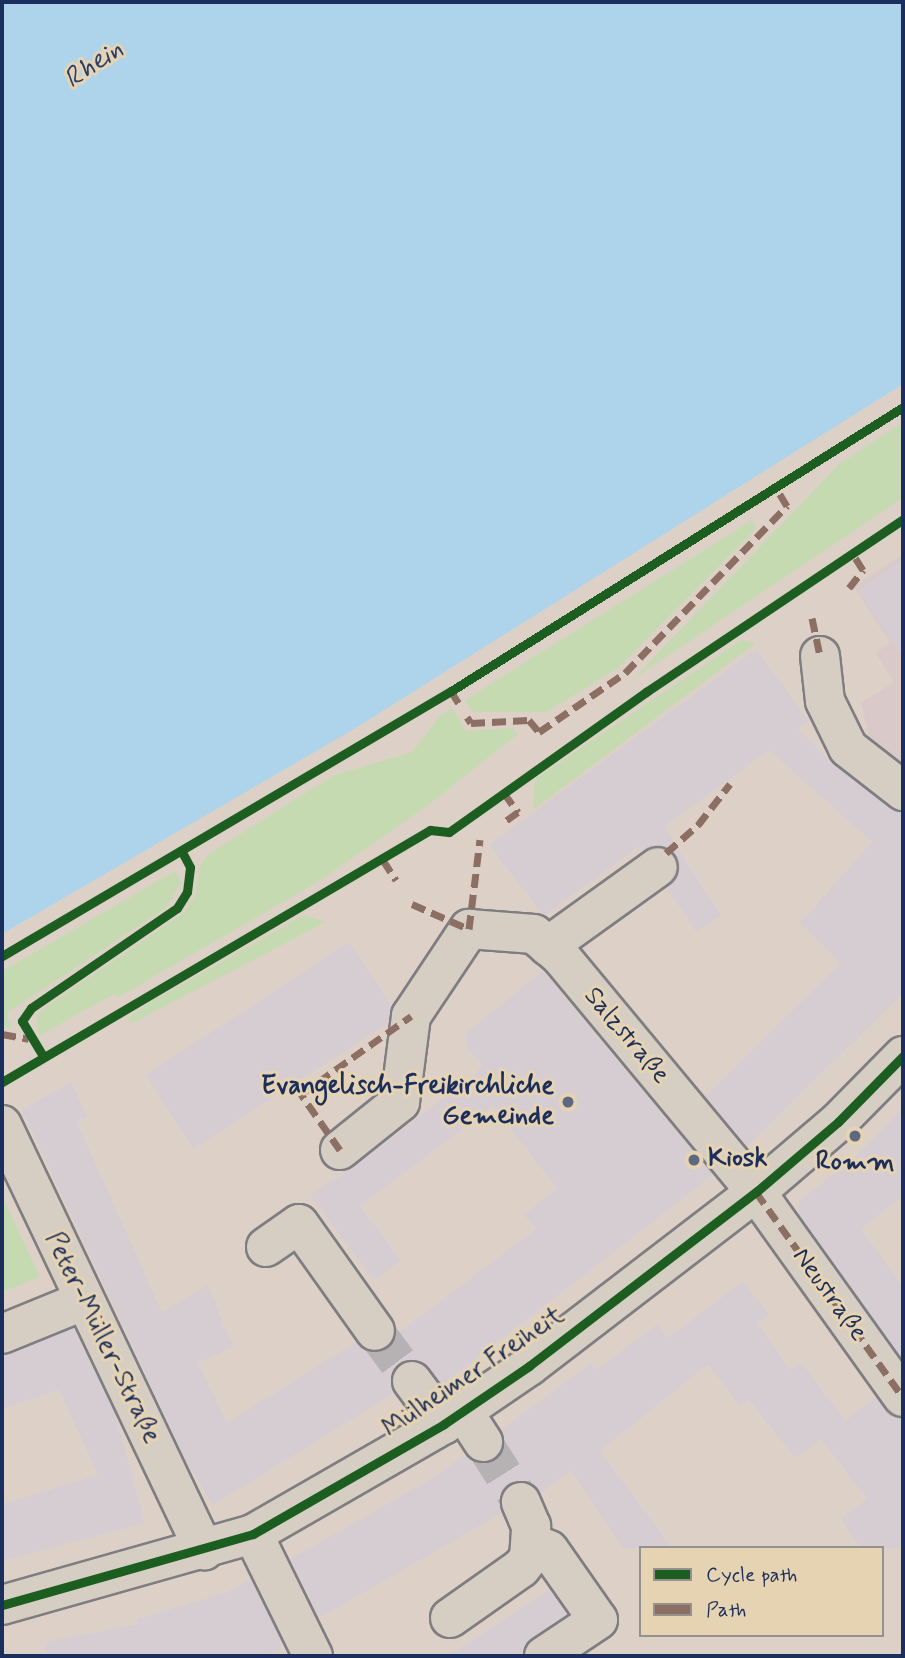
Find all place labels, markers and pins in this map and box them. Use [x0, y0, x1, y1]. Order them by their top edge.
place label: Evangelisch-Freikirchliche Gemeinde [261, 1071, 554, 1132]
marker: Evangelisch-Freikirchliche Gemeinde [560, 1094, 576, 1110]
marker: Romm [847, 1128, 863, 1144]
place label: Kiosk [708, 1144, 767, 1176]
place label: Romm [816, 1147, 894, 1179]
marker: Kiosk [686, 1152, 702, 1168]

